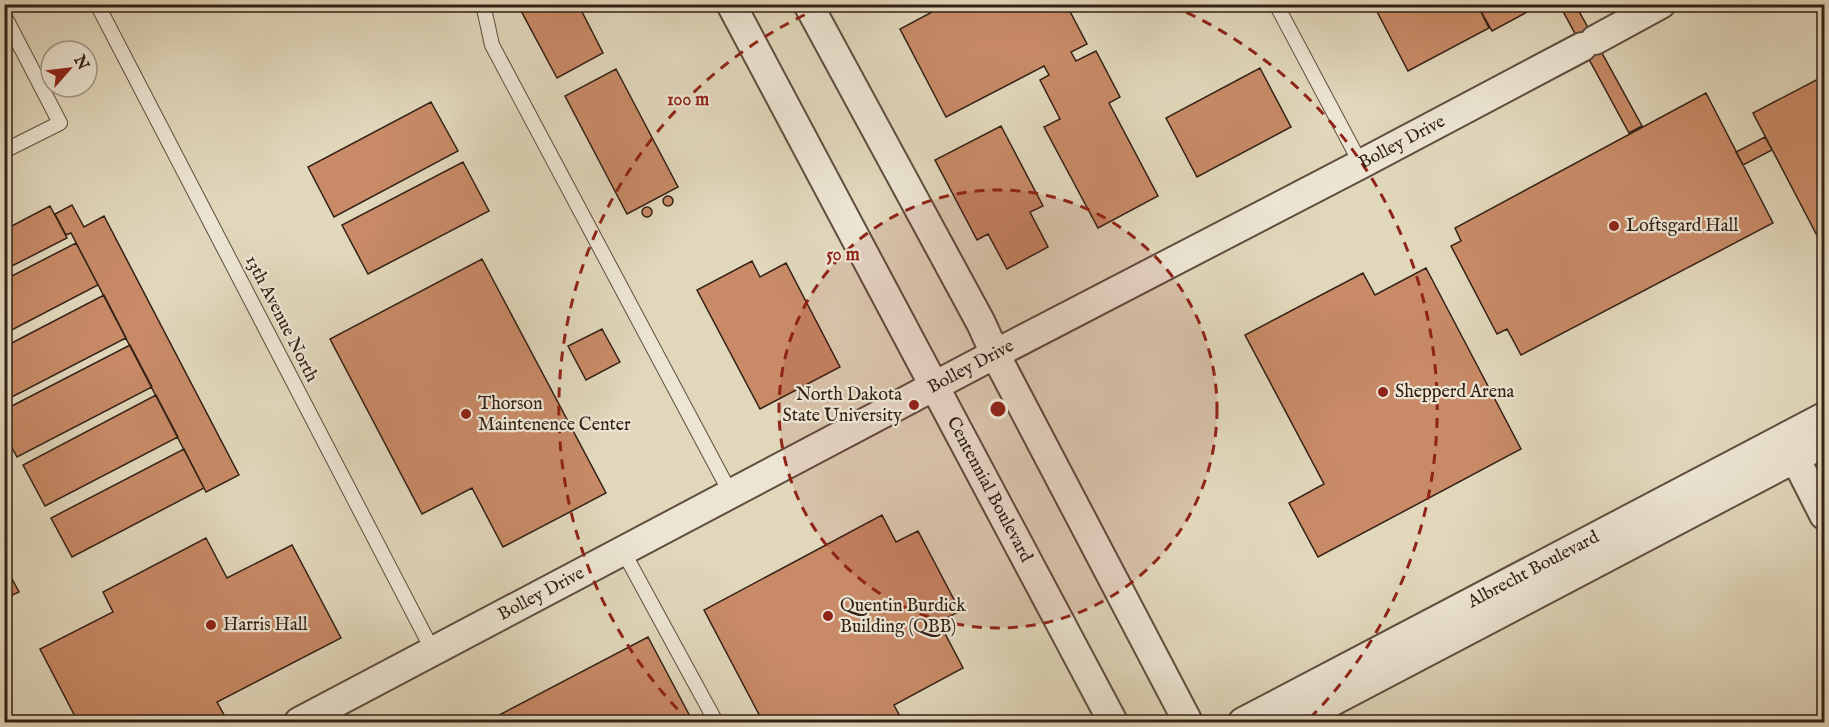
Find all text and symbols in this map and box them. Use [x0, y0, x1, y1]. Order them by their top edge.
north arrow [39, 39, 99, 99]
text: N [68, 51, 93, 74]
text: 100 m [667, 89, 709, 112]
street label: Bolley Drive [1355, 110, 1449, 175]
place label: Loftsgard Hall [1626, 215, 1738, 238]
marker: Loftsgard Hall [1607, 219, 1621, 233]
text: 50 m [826, 244, 860, 267]
street label: 13th Avenue North [239, 252, 323, 387]
street label: Bolley Drive [924, 335, 1018, 399]
place label: Shepperd Arena [1395, 381, 1515, 404]
place label: North Dakota State University [782, 384, 902, 428]
marker: Shepperd Arena [1376, 385, 1390, 399]
place label: Thorson Maintenence Center [478, 393, 631, 437]
marker: North Dakota State University [907, 398, 921, 412]
centre of rings [988, 399, 1008, 419]
marker: Thorson Maintenence Center [459, 407, 473, 421]
street label: Centennial Boulevard [941, 413, 1038, 567]
street label: Albrecht Boulevard [1463, 526, 1603, 614]
street label: Bolley Drive [494, 562, 588, 626]
place label: Quentin Burdick Building (QBB) [840, 595, 966, 639]
marker: Quentin Burdick Building (QBB) [821, 609, 835, 623]
place label: Harris Hall [223, 614, 308, 637]
marker: Harris Hall [204, 618, 218, 632]

